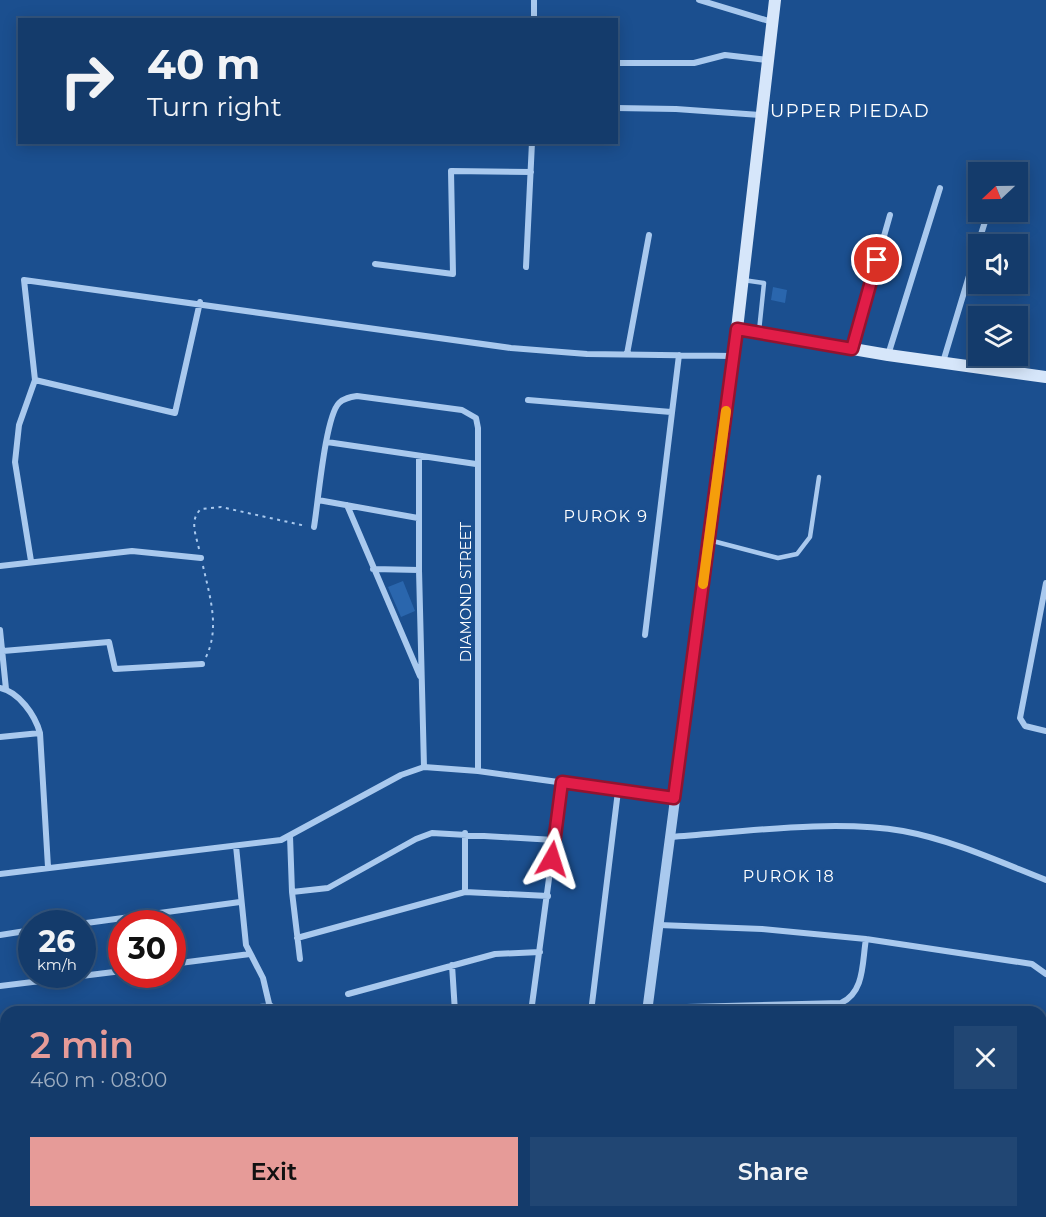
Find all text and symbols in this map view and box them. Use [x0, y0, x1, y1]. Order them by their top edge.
text: 40 m [147, 38, 260, 90]
icon: right [48, 42, 126, 120]
text: Turn right [147, 90, 282, 123]
district label: UPPER PIEDAD [770, 100, 930, 122]
north arrow [968, 162, 1028, 222]
map controls [968, 162, 1028, 366]
pin [851, 234, 902, 285]
button: sound [968, 234, 1028, 294]
icon: arrive [860, 243, 893, 276]
button: layers [968, 306, 1028, 366]
district label: PUROK 9 [564, 507, 648, 526]
street label: DIAMOND STREET [456, 521, 475, 662]
position arrow [520, 827, 584, 891]
district label: PUROK 18 [743, 867, 835, 886]
speed limit sign: 30 [108, 910, 186, 988]
text: 26 [39, 923, 75, 960]
text: km/h [37, 955, 77, 974]
text: 2 min [30, 1023, 134, 1067]
button: close [954, 1026, 1017, 1089]
text: 460 m · 08:00 [30, 1068, 167, 1092]
button: Exit [30, 1137, 518, 1206]
button: Share [530, 1137, 1017, 1206]

